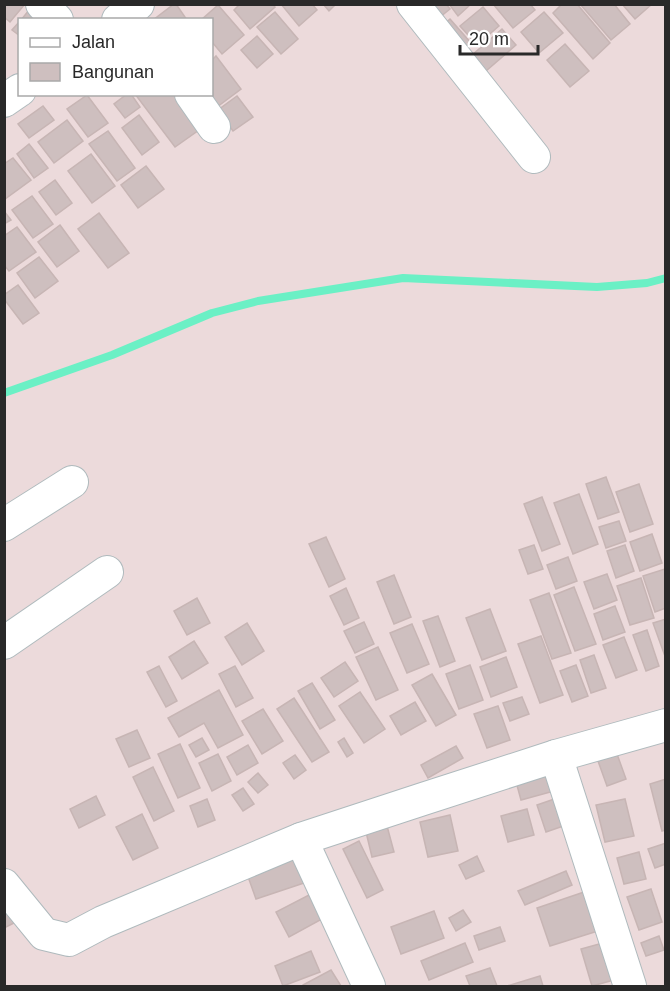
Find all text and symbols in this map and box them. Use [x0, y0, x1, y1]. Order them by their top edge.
legend [18, 18, 213, 96]
scale bar [460, 18, 538, 56]
text: 20 m [469, 29, 509, 49]
text: Jalan [72, 32, 115, 52]
text: Bangunan [72, 62, 154, 82]

